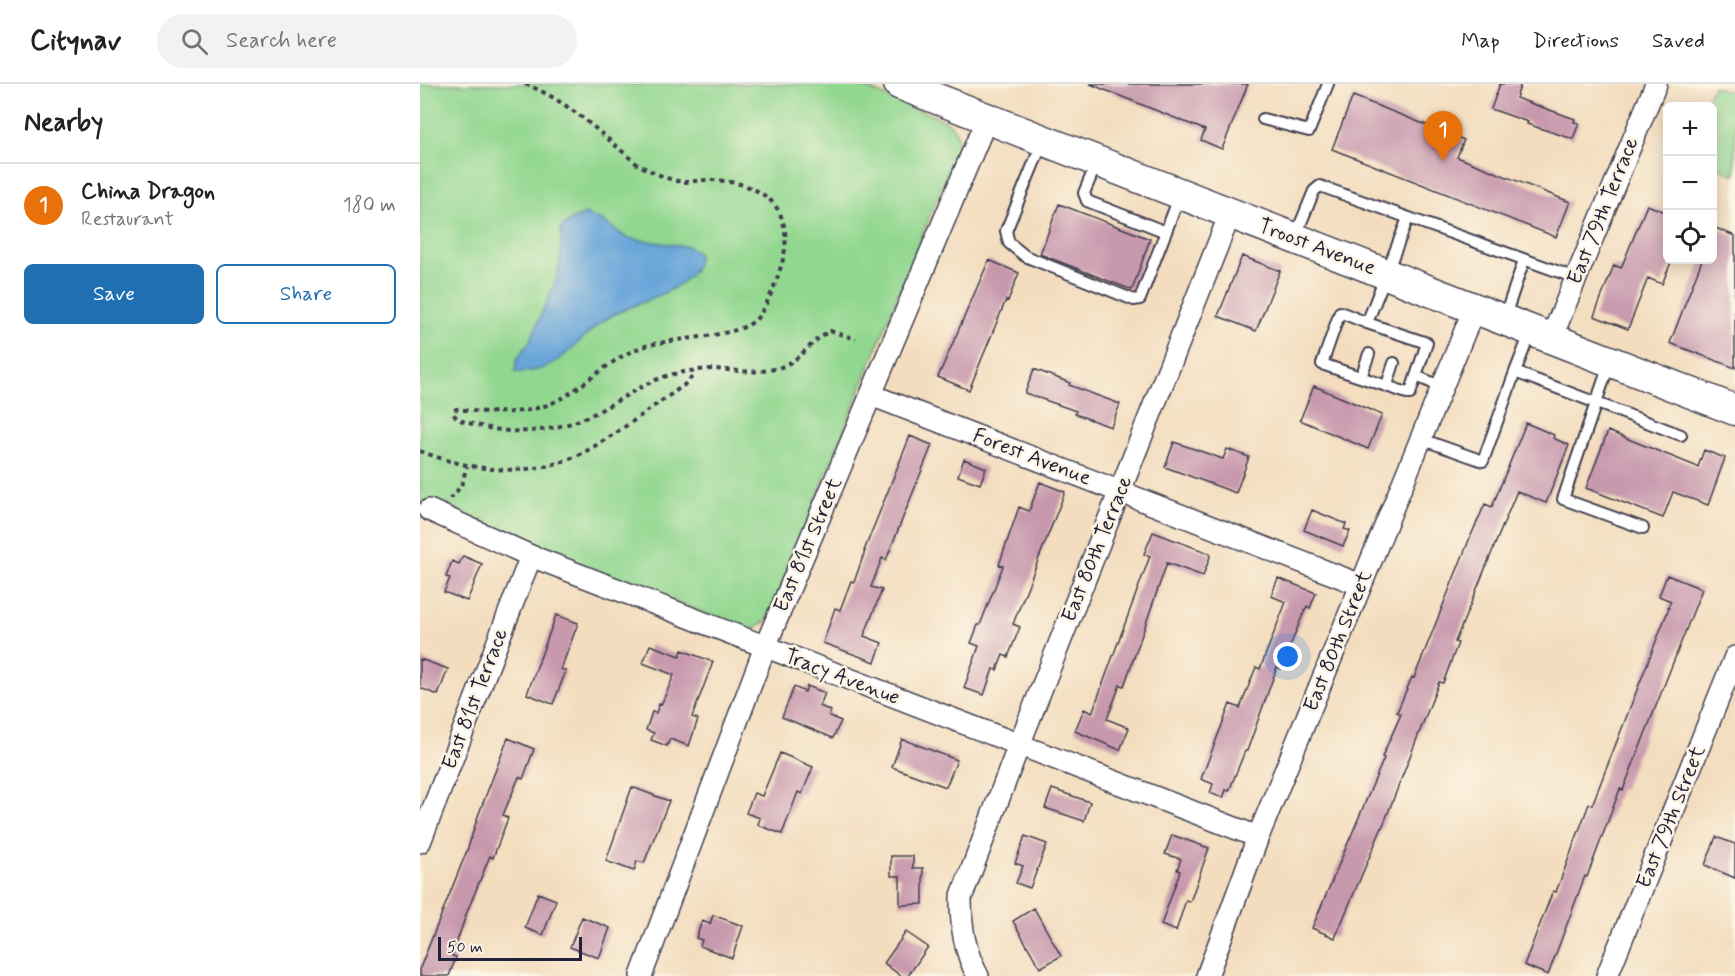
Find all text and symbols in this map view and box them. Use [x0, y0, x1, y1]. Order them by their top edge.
search box [157, 14, 577, 68]
text: Citynav [30, 23, 121, 60]
icon: search [178, 25, 211, 58]
text: Search here [226, 27, 337, 55]
text: Map [1461, 27, 1500, 55]
text: Directions [1533, 27, 1619, 55]
text: Saved [1652, 27, 1705, 55]
map controls [1663, 102, 1717, 264]
button: + [1663, 102, 1717, 156]
text: Nearby [24, 106, 103, 140]
pin: 1 [1424, 112, 1462, 161]
street label: East 79th Terrace [1561, 133, 1645, 289]
button: − [1663, 156, 1717, 210]
text: China Dragon [81, 178, 215, 206]
text: 1 [39, 192, 48, 219]
text: 180 m [343, 192, 396, 219]
text: Restaurant [81, 206, 174, 233]
button: locate [1663, 210, 1717, 264]
street label: Troost Avenue [1254, 212, 1380, 282]
button: Save [24, 264, 204, 324]
button: Share [216, 264, 396, 324]
street label: Forest Avenue [969, 422, 1095, 492]
street label: East 80th Terrace [1055, 472, 1139, 626]
street label: East 81st Street [767, 473, 849, 617]
street label: East 80th Street [1297, 566, 1379, 716]
street label: East 81st Terrace [435, 624, 515, 774]
street label: Tracy Avenue [780, 642, 904, 712]
your location [1273, 642, 1302, 671]
street label: East 79th Street [1630, 741, 1713, 892]
scale bar [438, 934, 582, 962]
text: 50 m [447, 937, 483, 958]

